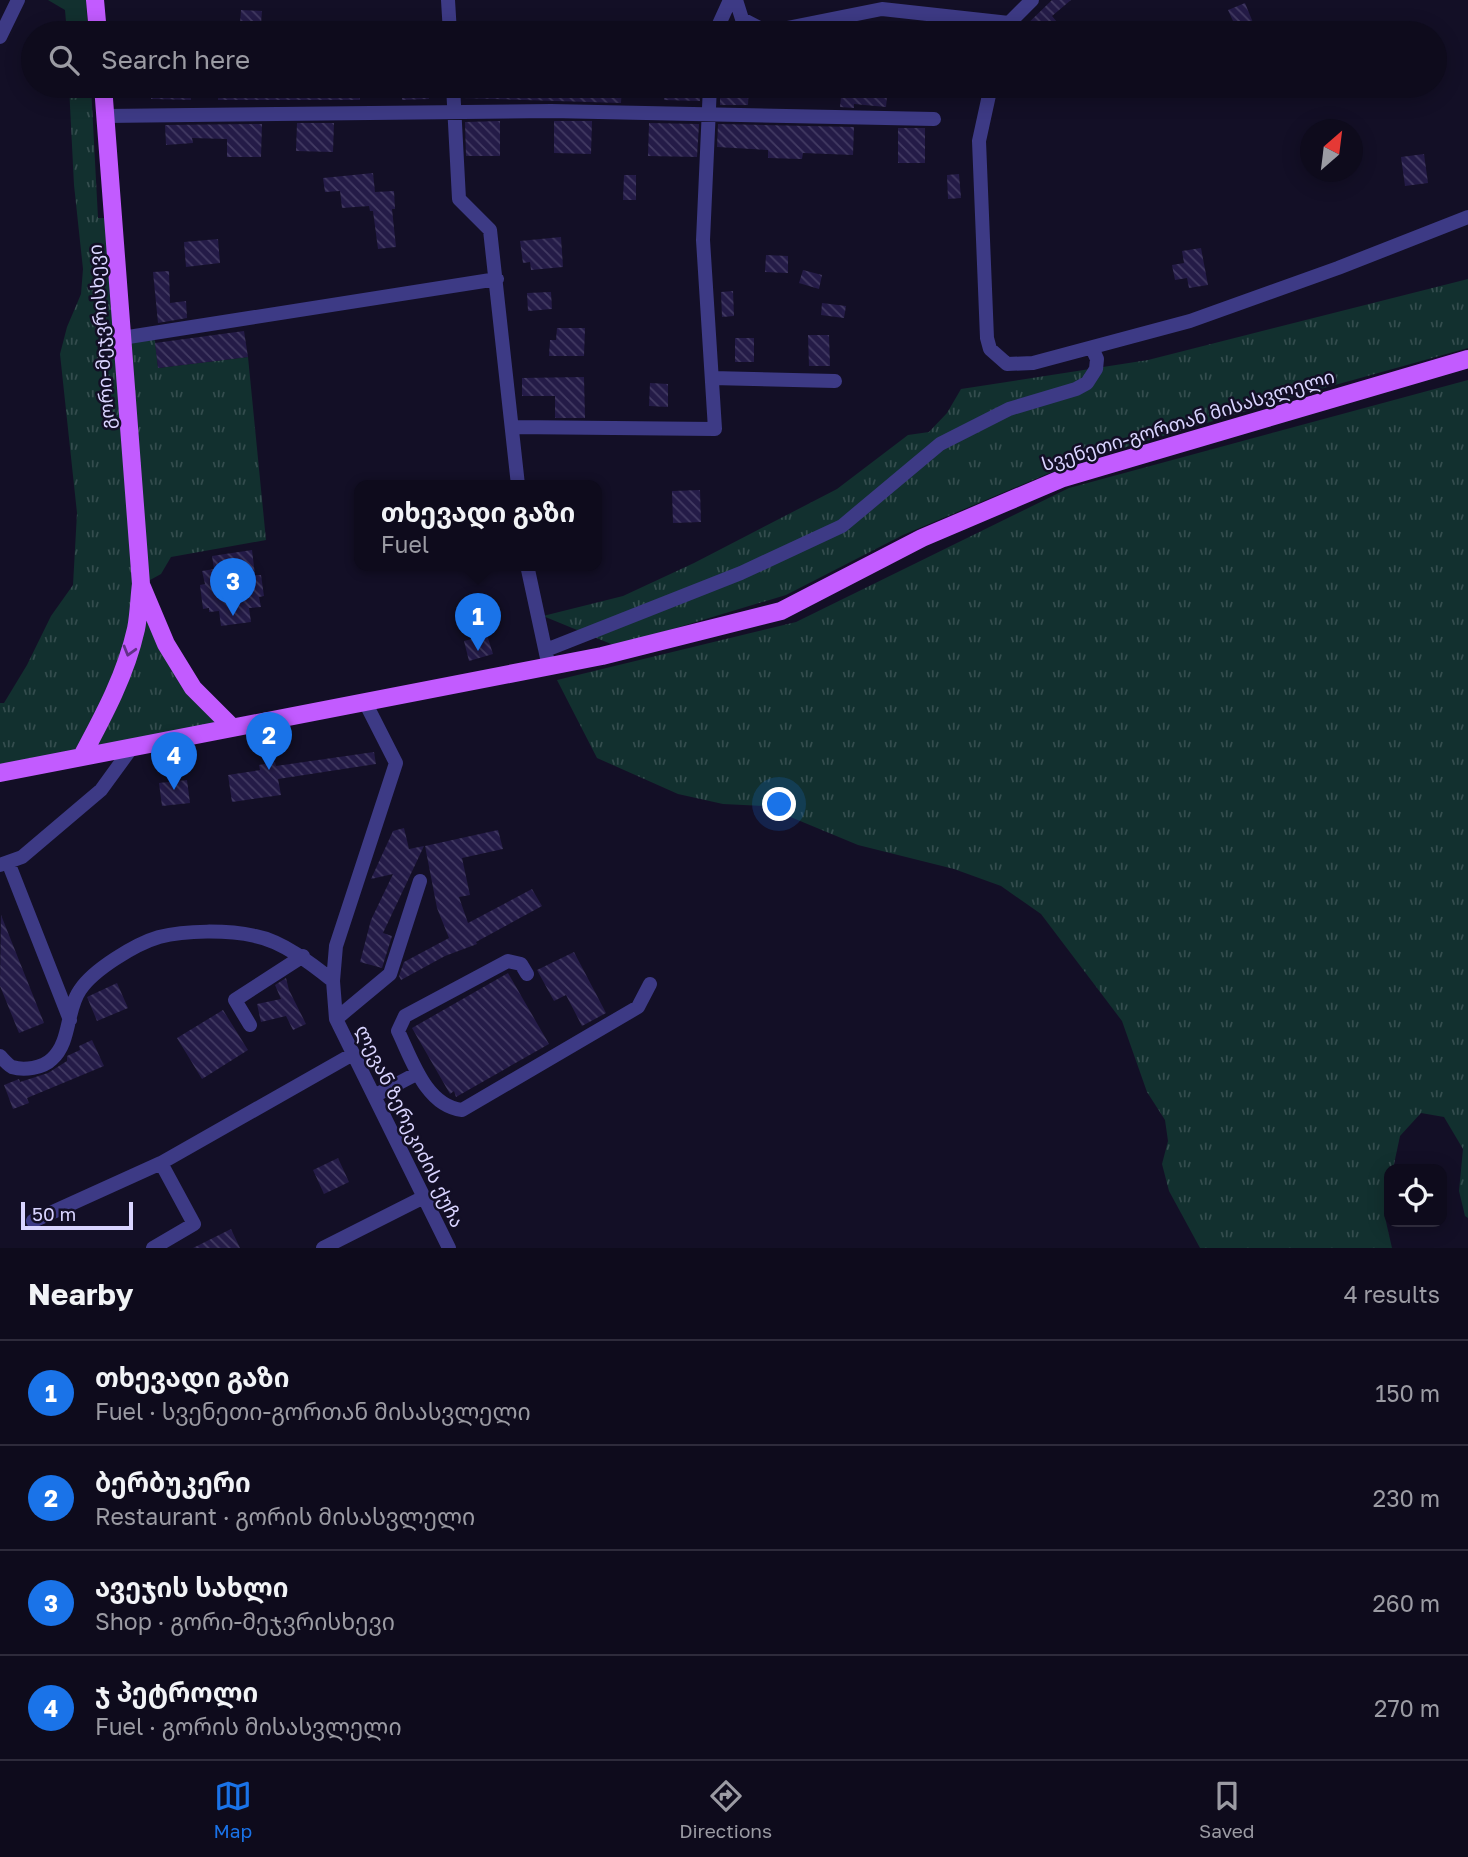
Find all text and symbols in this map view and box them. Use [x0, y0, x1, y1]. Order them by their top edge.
search box [21, 21, 1447, 98]
icon: search [45, 41, 83, 79]
text: Search here [101, 44, 250, 75]
north arrow [1300, 119, 1363, 182]
street label: გორი-მეჯვრისხევი [83, 244, 119, 430]
street label: სვენეთი-გორთან მისასვლელი [1039, 364, 1338, 477]
popup [354, 480, 602, 571]
text: თხევადი გაზი [381, 497, 575, 528]
text: Fuel [381, 530, 429, 558]
pin: 3 [210, 558, 256, 616]
pin: 1 [455, 593, 501, 651]
one-way arrow [123, 645, 137, 657]
pin: 2 [246, 712, 292, 770]
pin: 4 [151, 732, 197, 790]
your location [762, 787, 796, 821]
street label: ლევან ზერეკიძის ქუჩა [350, 1021, 470, 1232]
map controls [1384, 1164, 1447, 1227]
button: locate [1384, 1164, 1447, 1227]
scale bar [21, 1199, 133, 1231]
text: 50 m [32, 1202, 76, 1225]
text: Nearby [28, 1276, 133, 1312]
text: 4 results [1344, 1280, 1440, 1308]
text: თხევადი გაზი [95, 1362, 289, 1393]
text: 1 [45, 1379, 57, 1407]
text: 150 m [1375, 1379, 1440, 1407]
text: Fuel · სვენეთი-გორთან მისასვლელი [95, 1397, 531, 1425]
text: ბერბუკერი [95, 1467, 251, 1498]
text: 2 [44, 1484, 58, 1512]
text: 230 m [1373, 1484, 1440, 1512]
text: Restaurant · გორის მისასვლელი [95, 1502, 475, 1530]
text: ავეჯის სახლი [95, 1572, 288, 1603]
text: 3 [44, 1589, 58, 1617]
text: 260 m [1372, 1589, 1440, 1617]
text: Shop · გორი-მეჯვრისხევი [95, 1607, 395, 1635]
text: ჯ პეტროლი [95, 1677, 258, 1708]
text: 4 [44, 1694, 58, 1722]
text: 270 m [1374, 1694, 1440, 1722]
text: Fuel · გორის მისასვლელი [95, 1712, 402, 1740]
tab: Map [213, 1777, 252, 1842]
tab: Directions [679, 1777, 772, 1842]
tab: Saved [1199, 1777, 1255, 1842]

